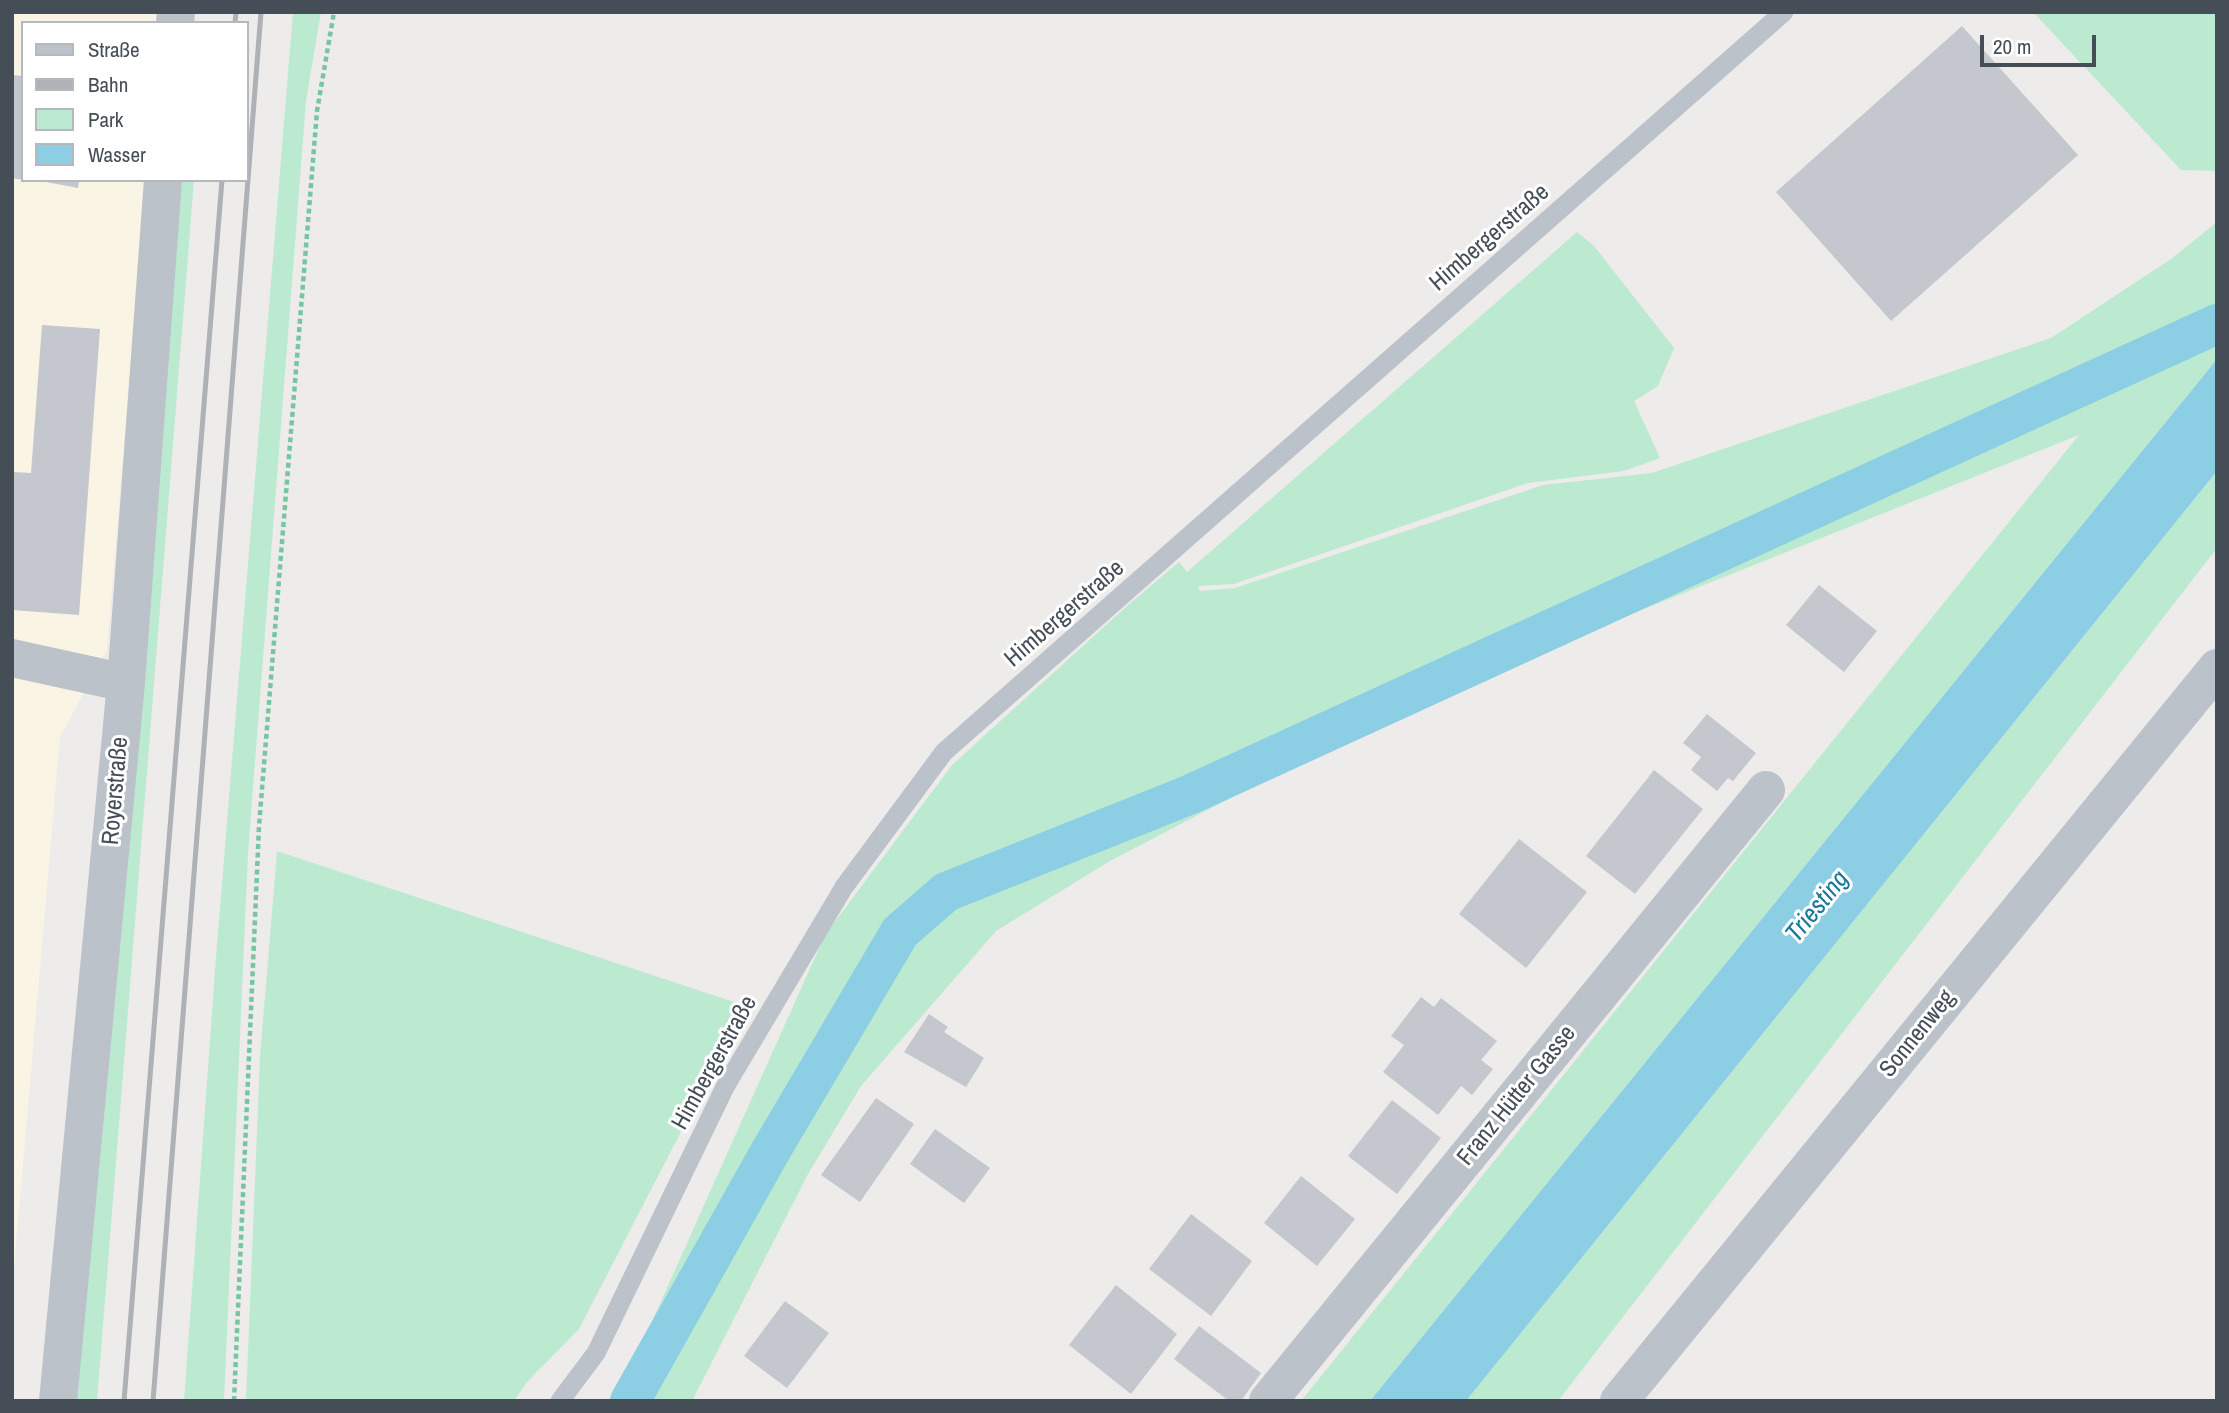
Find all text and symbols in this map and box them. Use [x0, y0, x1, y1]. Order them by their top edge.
legend [21, 21, 248, 182]
scale bar [1984, 21, 2100, 65]
text: 20 m [1993, 32, 2031, 61]
text: Straße [88, 35, 140, 64]
text: Bahn [88, 70, 128, 99]
text: Park [88, 105, 123, 134]
text: Wasser [88, 140, 146, 169]
street label: Himbergerstraße [1424, 178, 1556, 298]
street label: Himbergerstraße [999, 554, 1131, 674]
street label: Royerstraße [97, 736, 135, 846]
water label: Triesting [1780, 865, 1856, 949]
street label: Sonnenweg [1874, 985, 1962, 1083]
street label: Himbergerstraße [666, 991, 764, 1135]
street label: Franz Hütter Gasse [1452, 1020, 1582, 1172]

